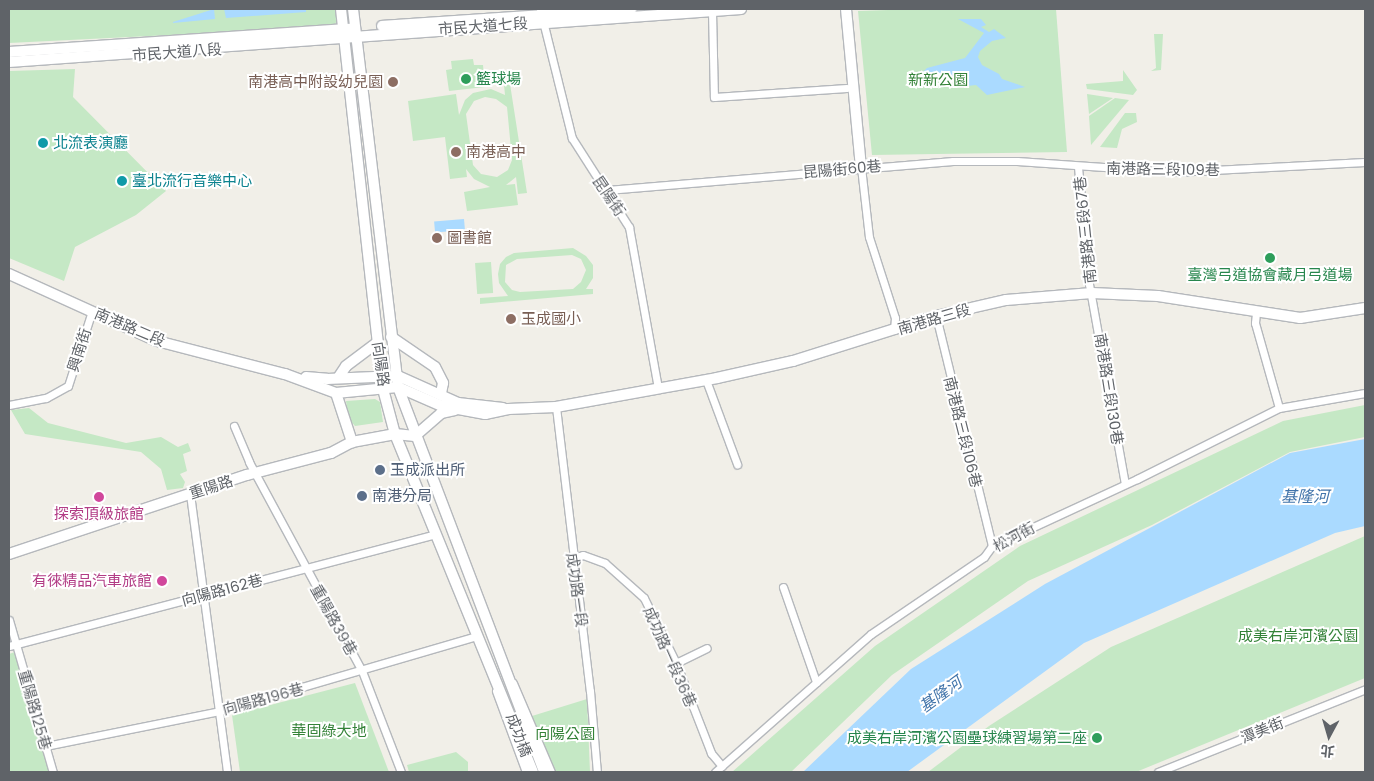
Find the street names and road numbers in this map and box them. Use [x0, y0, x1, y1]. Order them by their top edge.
street label: 市民大道七段 [437, 14, 529, 38]
street label: 市民大道八段 [131, 40, 223, 64]
street label: 昆陽街60巷 [802, 157, 882, 181]
street label: 南港路三段109巷 [1106, 159, 1220, 179]
street label: 昆陽街 [589, 172, 629, 220]
street label: 南港路三段67巷 [1070, 175, 1100, 285]
street label: 南港路三段 [895, 300, 973, 338]
street label: 南港路二段 [92, 304, 168, 350]
street label: 興南街 [63, 326, 95, 374]
street label: 南港路三段130巷 [1091, 332, 1127, 446]
street label: 向陽路 [369, 340, 393, 388]
street label: 南港路三段106巷 [941, 375, 985, 489]
street label: 重陽路 [187, 471, 235, 503]
street label: 松河街 [990, 518, 1038, 556]
street label: 成功路一段 [563, 552, 591, 628]
street label: 向陽路162巷 [180, 571, 264, 609]
street label: 重陽路39巷 [307, 581, 361, 659]
street label: 成功路一段36巷 [640, 604, 700, 710]
street label: 重陽路125巷 [15, 668, 55, 752]
street label: 向陽路196巷 [220, 679, 306, 719]
street label: 成功橋 [503, 711, 535, 759]
street label: 潭美街 [1238, 713, 1286, 747]

